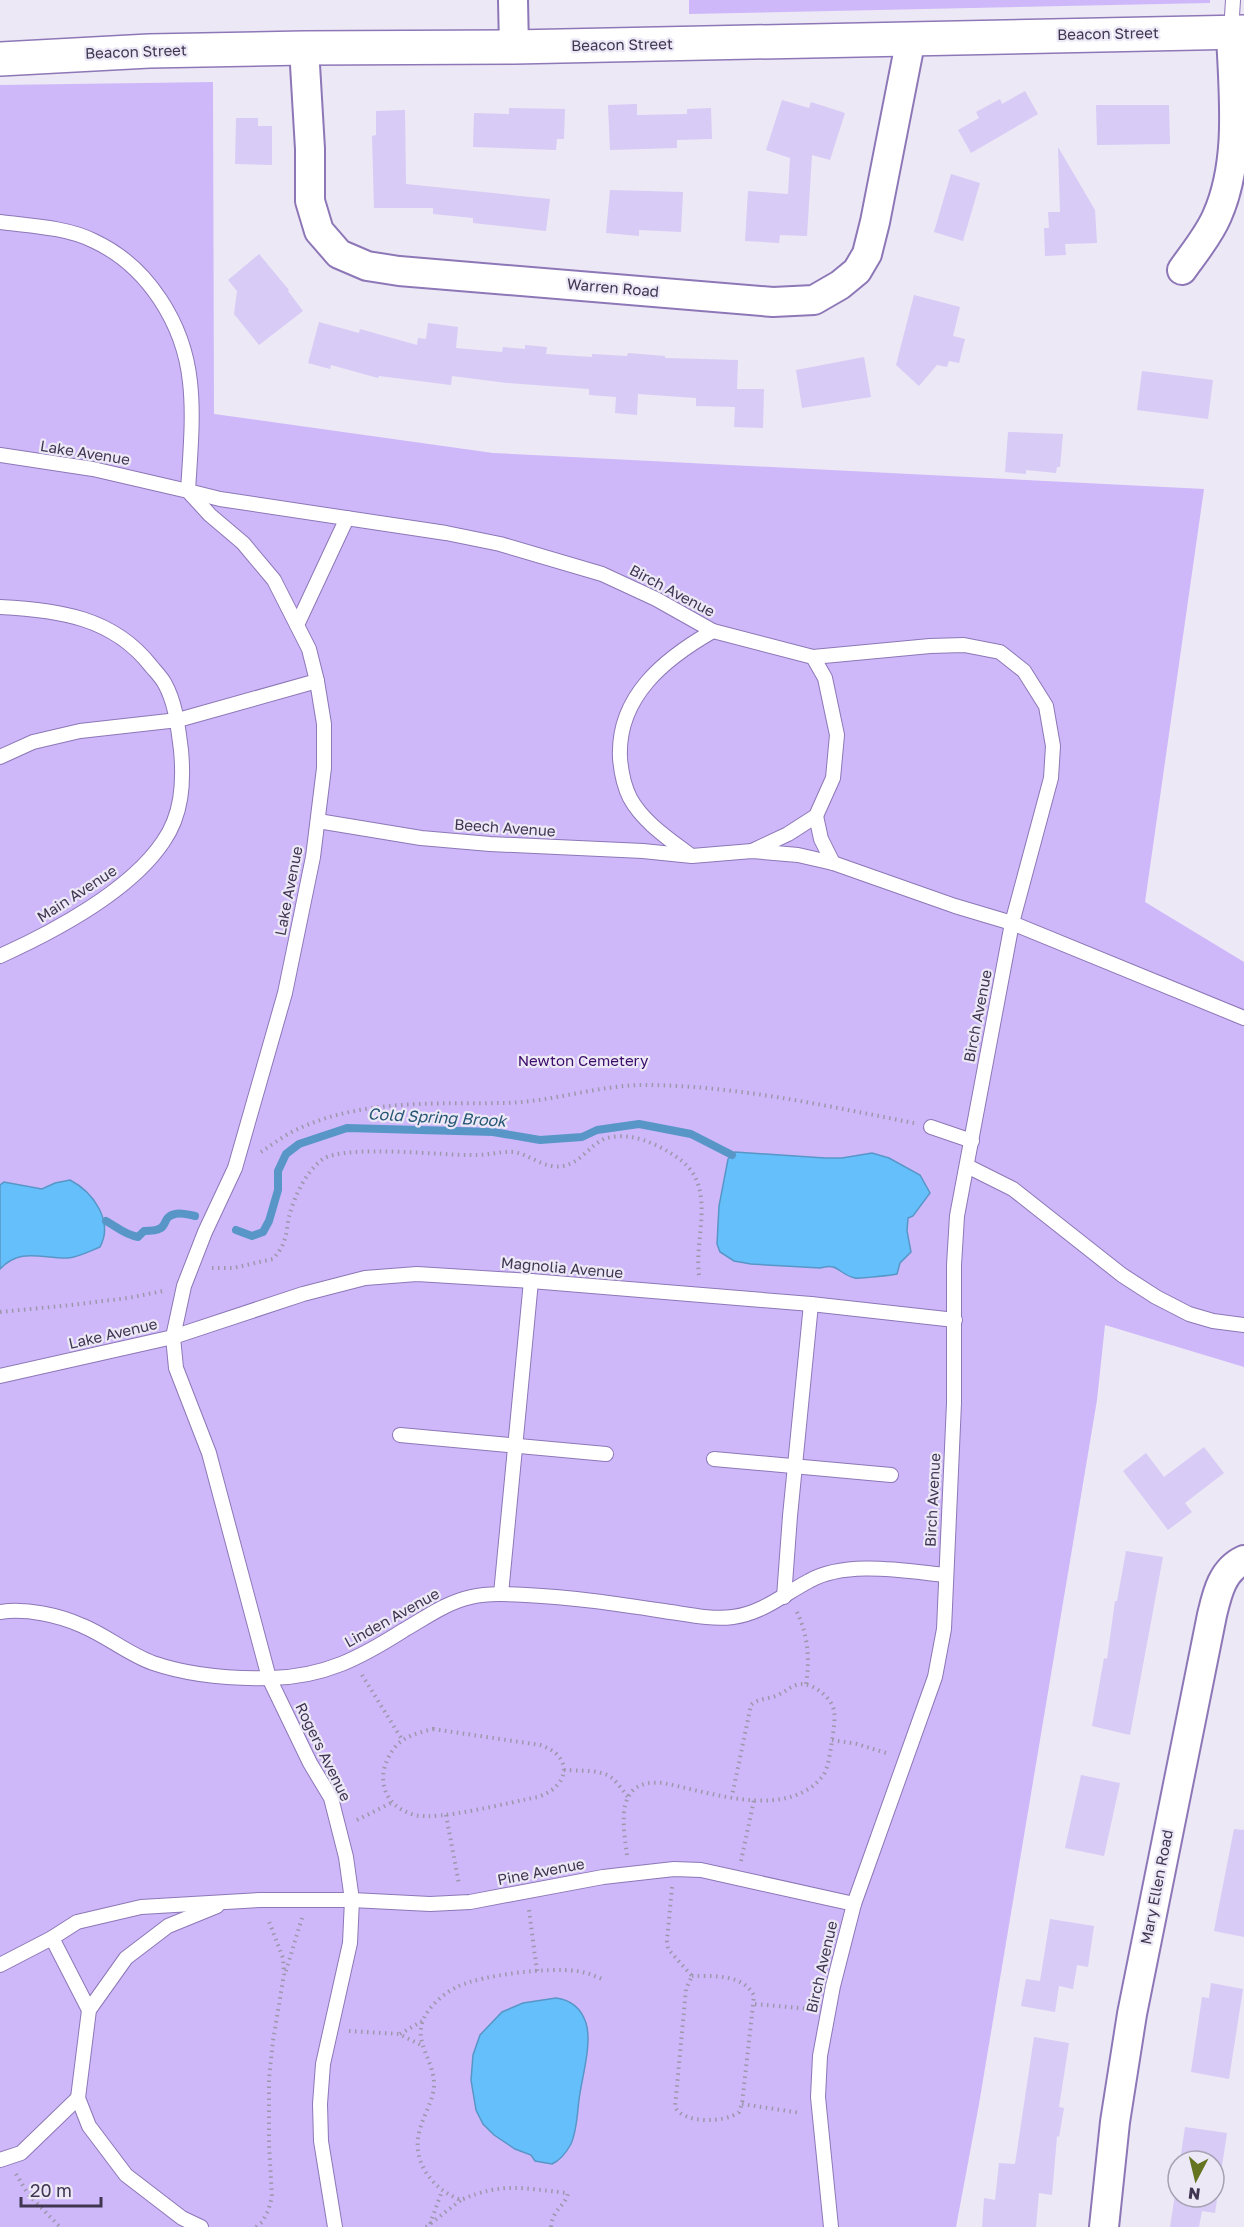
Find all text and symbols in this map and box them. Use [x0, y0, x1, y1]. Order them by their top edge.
street label: Beacon Street [1057, 23, 1159, 43]
street label: Beacon Street [571, 34, 673, 54]
street label: Beacon Street [85, 40, 187, 62]
street label: Warren Road [566, 274, 660, 300]
street label: Lake Avenue [39, 436, 132, 468]
street label: Birch Avenue [627, 560, 718, 620]
street label: Beech Avenue [454, 814, 557, 840]
street label: Lake Avenue [271, 844, 306, 937]
street label: Main Avenue [33, 861, 120, 926]
street label: Birch Avenue [959, 968, 995, 1064]
park label: Newton Cemetery [518, 1051, 649, 1069]
water label: Cold Spring Brook [367, 1103, 509, 1131]
street label: Magnolia Avenue [500, 1253, 624, 1281]
street label: Lake Avenue [67, 1314, 159, 1352]
street label: Birch Avenue [921, 1452, 943, 1547]
street label: Linden Avenue [341, 1584, 442, 1651]
street label: Rogers Avenue [292, 1699, 356, 1804]
street label: Mary Ellen Road [1136, 1828, 1176, 1946]
street label: Pine Avenue [496, 1854, 586, 1888]
street label: Birch Avenue [802, 1919, 840, 2015]
north arrow [1166, 2149, 1226, 2209]
scale bar [21, 2170, 100, 2208]
text: 20 m [30, 2179, 72, 2201]
text: N [1187, 2183, 1201, 2205]

